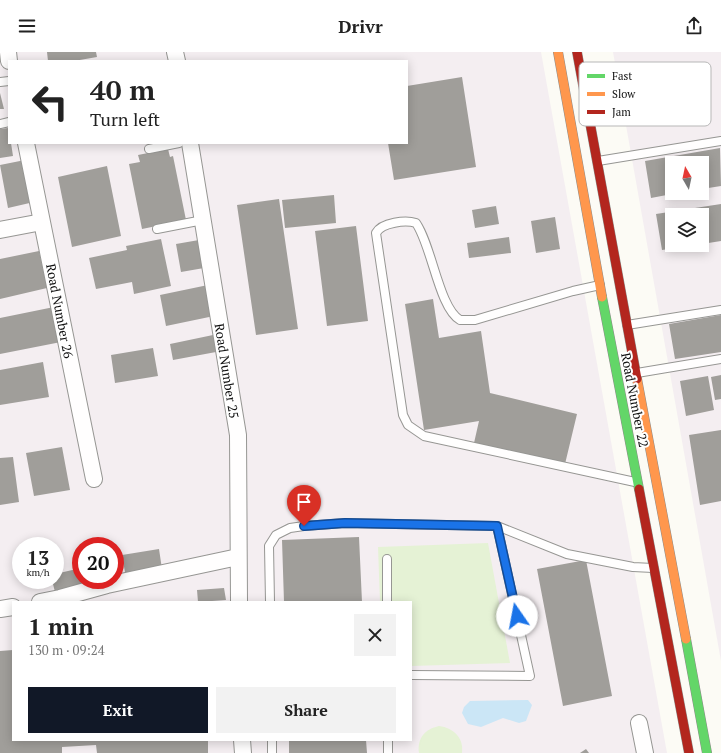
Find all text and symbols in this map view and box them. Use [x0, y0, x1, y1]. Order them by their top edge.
text: Drivr [338, 14, 383, 38]
icon: menu [16, 15, 38, 37]
icon: share [683, 15, 705, 37]
legend [579, 62, 711, 126]
text: Fast [612, 69, 632, 83]
text: 40 m [90, 71, 155, 108]
icon: left [24, 76, 76, 128]
text: Slow [612, 87, 636, 101]
text: Jam [612, 105, 631, 119]
text: Turn left [90, 107, 160, 131]
north arrow [665, 156, 709, 200]
map controls [665, 156, 709, 252]
button: layers [665, 208, 709, 252]
street label: Road Number 26 [42, 262, 78, 360]
street label: Road Number 25 [211, 322, 243, 420]
street label: Road Number 22 [617, 351, 653, 449]
pin [287, 485, 321, 526]
icon: arrive [293, 491, 315, 513]
speed limit sign: 20 [72, 537, 124, 589]
text: 13 [27, 544, 49, 571]
text: km/h [26, 566, 50, 579]
position arrow [496, 595, 538, 637]
text: 1 min [28, 610, 94, 642]
button: close [354, 614, 396, 656]
text: 130 m · 09:24 [28, 641, 105, 659]
button: Exit [28, 687, 208, 733]
button: Share [216, 687, 396, 733]

